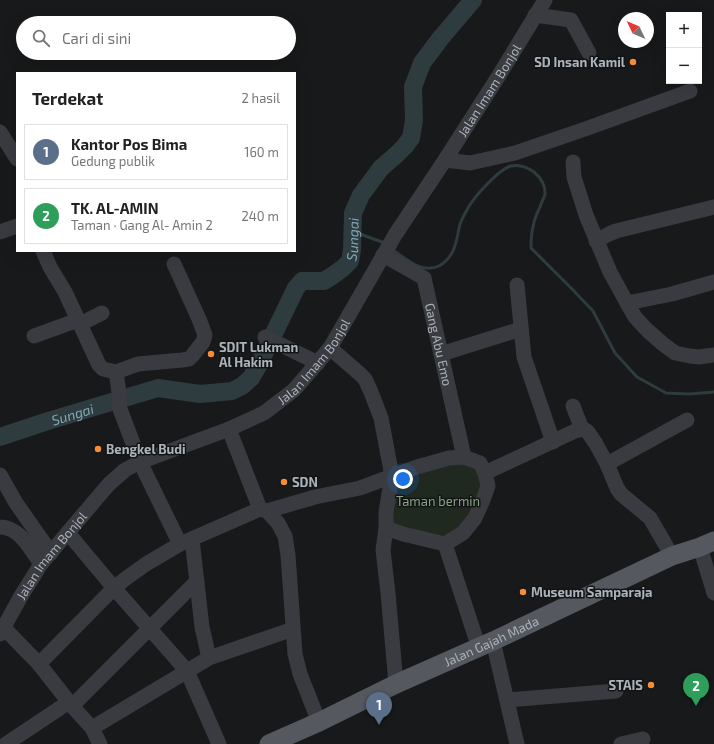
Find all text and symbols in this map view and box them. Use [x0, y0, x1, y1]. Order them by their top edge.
north arrow [618, 12, 654, 48]
map controls [666, 12, 702, 84]
button: + [666, 12, 702, 48]
search box [16, 16, 296, 60]
icon: search [30, 27, 52, 49]
text: Cari di sini [62, 29, 131, 47]
street label: Jalan Imam Bonjol [454, 41, 524, 140]
button: − [666, 48, 702, 84]
place label: SD Insan Kamil [534, 54, 626, 70]
marker: SD Insan Kamil [628, 57, 638, 67]
text: Terdekat [32, 88, 103, 108]
text: 2 hasil [241, 90, 280, 106]
text: Kantor Pos Bima [71, 135, 187, 153]
text: 1 [43, 144, 49, 160]
text: 160 m [244, 144, 279, 160]
text: Gedung publik [71, 153, 155, 169]
text: TK. AL-AMIN [71, 199, 159, 217]
text: 2 [42, 208, 50, 224]
text: 240 m [242, 208, 279, 224]
text: Taman · Gang Al- Amin 2 [71, 217, 213, 233]
water label: Sungai [342, 217, 361, 262]
street label: Gang Abu Emo [422, 301, 456, 387]
street label: Jalan Imam Bonjol [274, 316, 353, 408]
place label: SDIT Lukman Al Hakim [219, 339, 298, 370]
marker: SDIT Lukman Al Hakim [206, 349, 216, 359]
water label: Sungai [49, 399, 96, 428]
place label: Bengkel Budi [106, 441, 186, 457]
marker: Bengkel Budi [93, 444, 103, 454]
your location [393, 469, 413, 489]
place label: SDN [292, 474, 318, 490]
marker: SDN [279, 477, 289, 487]
park label: Taman bermin [396, 493, 480, 509]
street label: Jalan Imam Bonjol [13, 508, 90, 602]
place label: Museum Samparaja [531, 584, 652, 600]
marker: Museum Samparaja [518, 587, 528, 597]
street label: Jalan Gajah Mada [442, 613, 541, 670]
pin: 2 [683, 673, 709, 706]
place label: STAIS [608, 677, 643, 693]
marker: STAIS [646, 680, 656, 690]
pin: 1 [366, 692, 392, 725]

